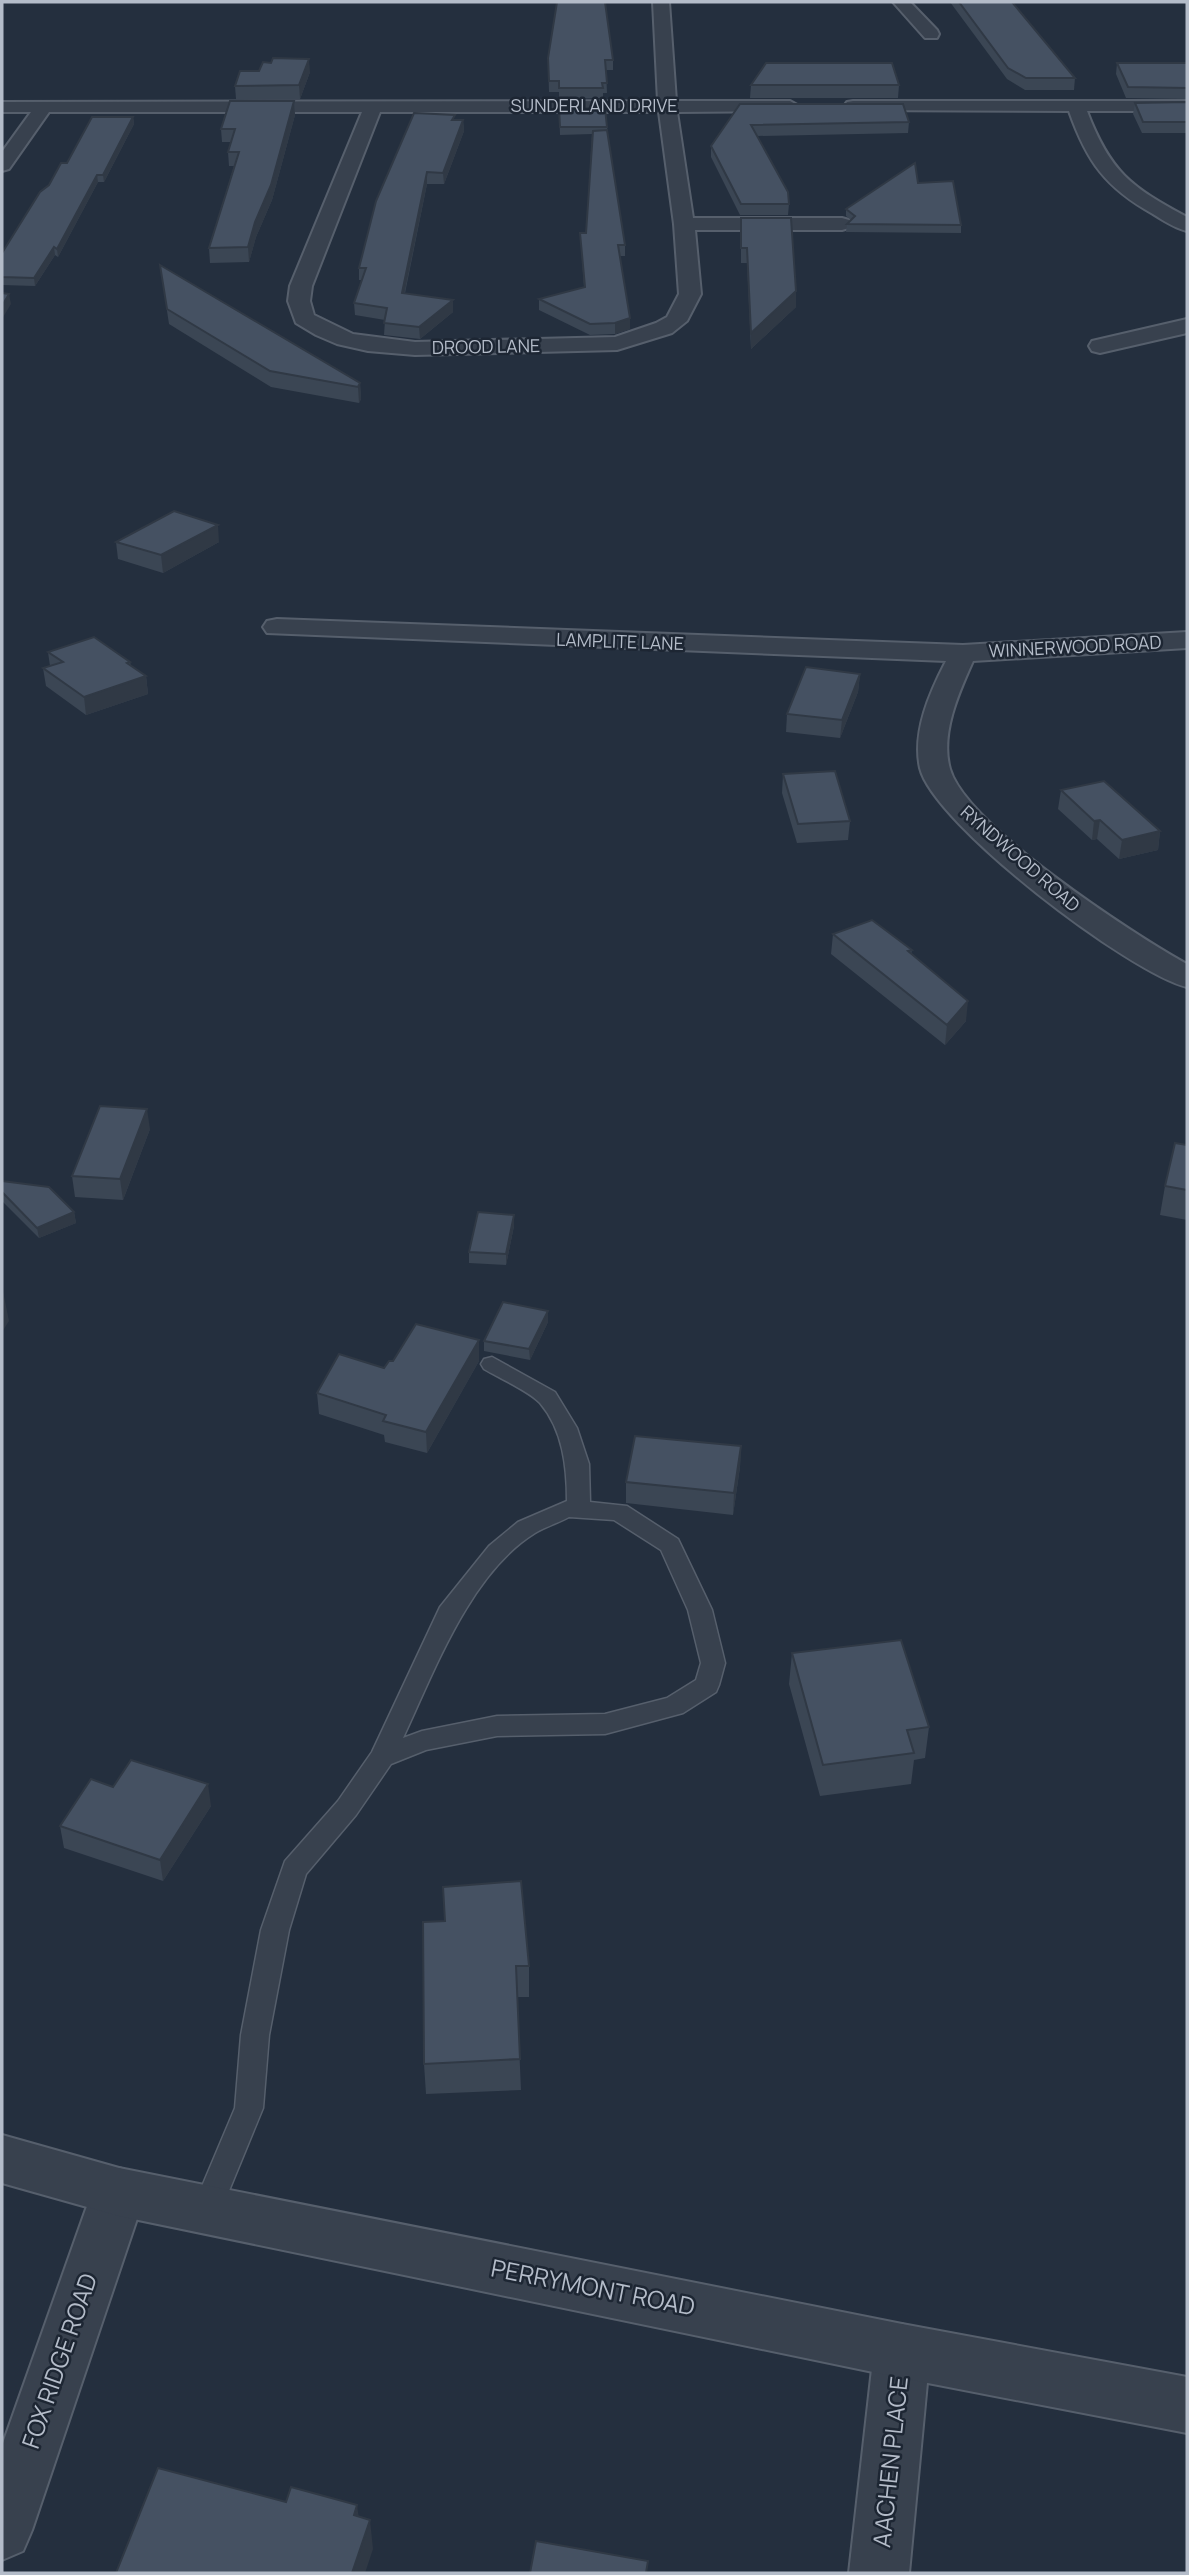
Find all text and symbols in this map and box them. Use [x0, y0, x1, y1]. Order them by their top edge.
street label: SUNDERLAND DRIVE [510, 93, 678, 117]
street label: DROOD LANE [432, 333, 540, 359]
street label: LAMPLITE LANE [556, 627, 684, 655]
street label: WINNERWOOD ROAD [988, 629, 1162, 663]
street label: RYNDWOOD ROAD [956, 800, 1085, 917]
street label: PERRYMONT ROAD [488, 2251, 698, 2322]
street label: FOX RIDGE ROAD [13, 2269, 104, 2452]
street label: AACHEN PLACE [864, 2375, 915, 2549]

